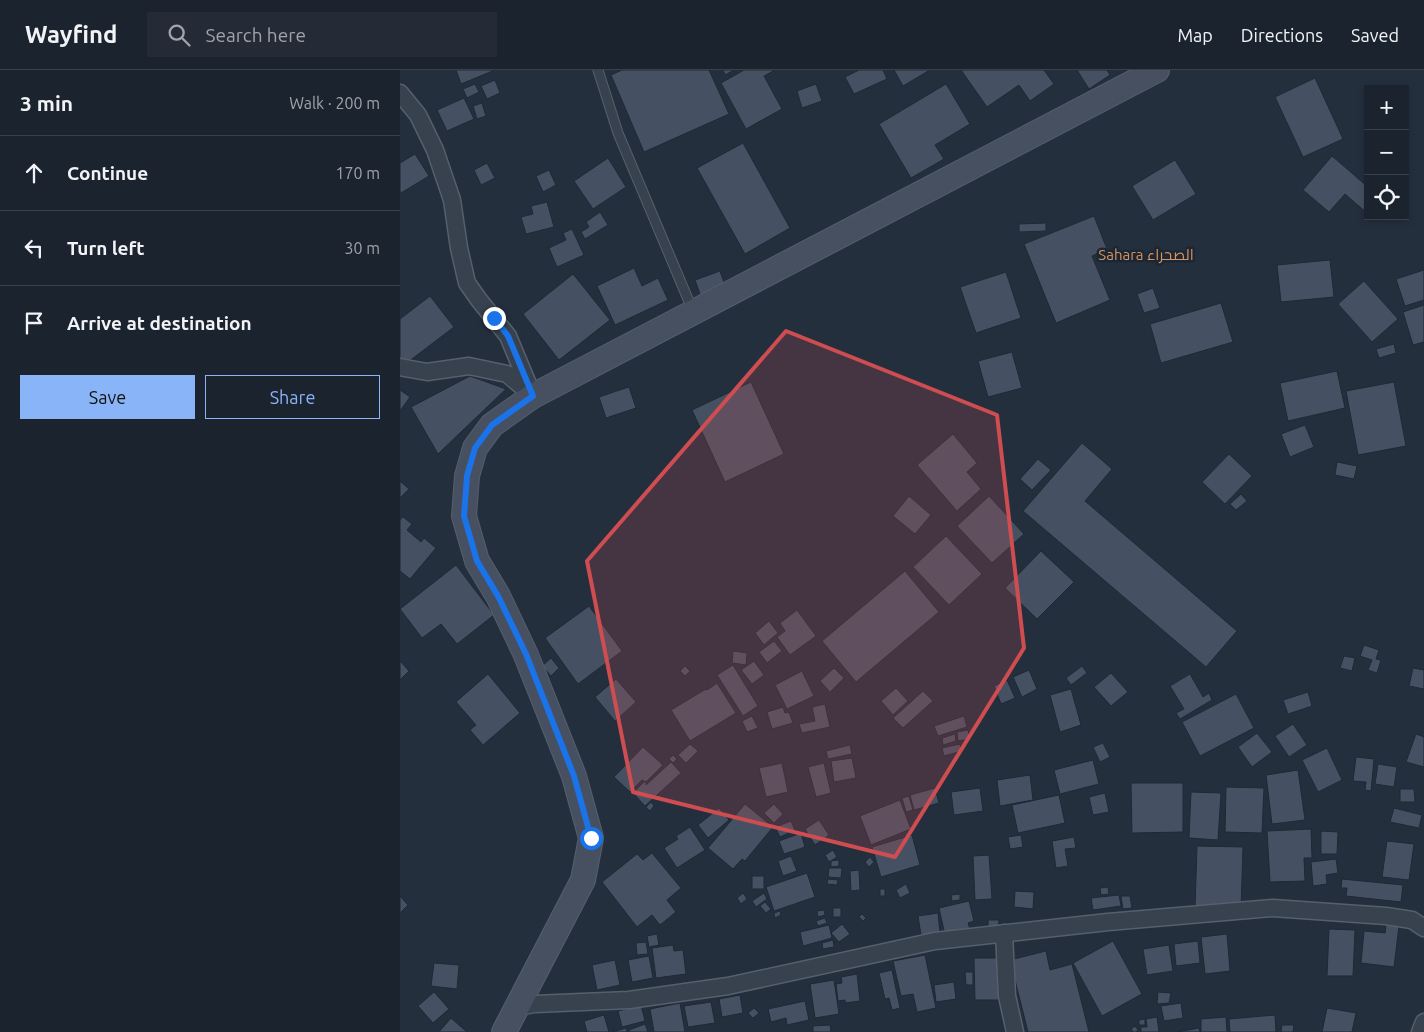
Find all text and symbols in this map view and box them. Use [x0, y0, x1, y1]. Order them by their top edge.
search box [147, 12, 497, 57]
text: Wayfind [25, 21, 117, 48]
icon: search [165, 21, 193, 49]
text: Search here [205, 24, 306, 46]
text: Map [1177, 25, 1213, 45]
text: Directions [1241, 25, 1323, 45]
text: Saved [1351, 25, 1399, 45]
map controls [1364, 85, 1409, 220]
button: + [1364, 85, 1409, 130]
text: 3 min [20, 91, 73, 115]
text: Walk · 200 m [289, 94, 380, 112]
button: − [1364, 130, 1409, 175]
icon: ahead [20, 159, 48, 187]
text: Continue [67, 162, 148, 184]
text: 170 m [335, 164, 380, 182]
button: locate [1364, 175, 1409, 220]
icon: left [20, 234, 48, 262]
text: Turn left [67, 237, 145, 259]
text: 30 m [344, 239, 380, 257]
district label: Sahara الصحراء [1098, 246, 1194, 264]
route end [483, 307, 506, 330]
icon: arrive [20, 309, 48, 337]
text: Arrive at destination [67, 312, 252, 334]
button: Save [20, 375, 195, 419]
button: Share [205, 375, 380, 419]
route start [580, 827, 603, 850]

